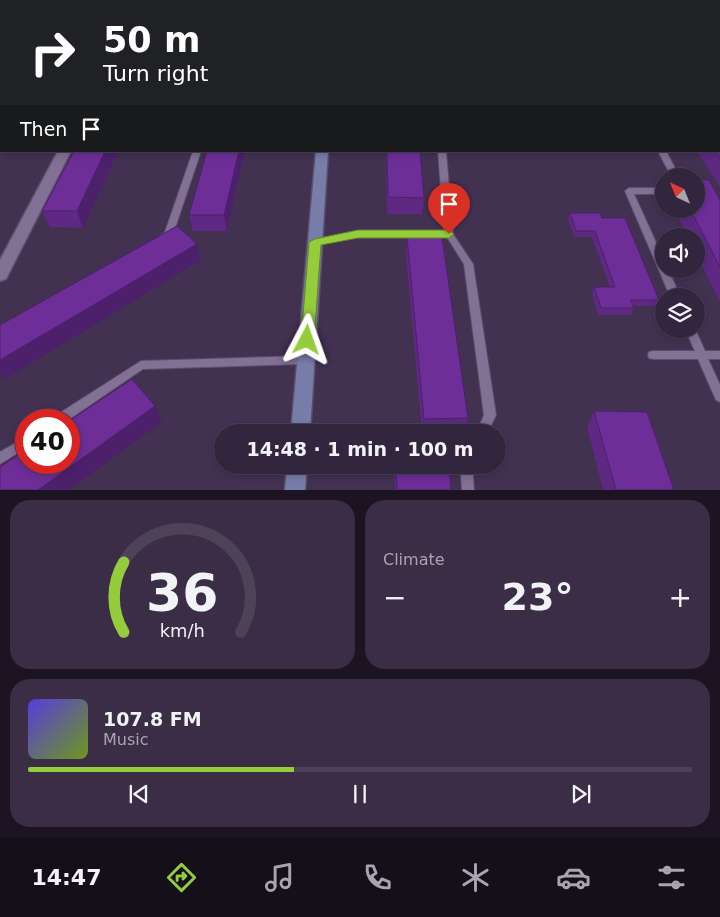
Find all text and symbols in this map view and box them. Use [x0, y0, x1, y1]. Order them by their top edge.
icon: right [20, 20, 85, 85]
text: 50 m [103, 20, 200, 60]
text: Turn right [103, 61, 208, 86]
icon: arrive [77, 115, 105, 143]
text: Then [20, 118, 67, 140]
north arrow [655, 168, 705, 218]
map controls [655, 168, 705, 338]
pin [428, 183, 470, 234]
icon: arrive [435, 190, 463, 218]
button: sound [655, 228, 705, 278]
button: layers [655, 288, 705, 338]
position arrow [280, 313, 332, 365]
speed limit sign: 40 [15, 409, 80, 474]
text: 14:48 · 1 min · 100 m [246, 438, 474, 460]
text: Climate [383, 550, 445, 569]
text: 36 [146, 563, 219, 623]
text: 23° [502, 575, 573, 619]
text: − [383, 581, 406, 614]
text: + [669, 581, 692, 614]
text: km/h [160, 620, 205, 641]
text: 107.8 FM [103, 708, 202, 730]
text: Music [103, 730, 149, 749]
icon: previous [125, 780, 153, 808]
icon: pause [346, 780, 374, 808]
icon: next [567, 780, 595, 808]
icon: directions [164, 860, 199, 895]
icon: music [262, 860, 297, 895]
icon: phone [360, 860, 395, 895]
icon: climate [458, 860, 493, 895]
icon: car [556, 860, 591, 895]
icon: filters [654, 860, 689, 895]
text: 14:47 [31, 865, 101, 890]

